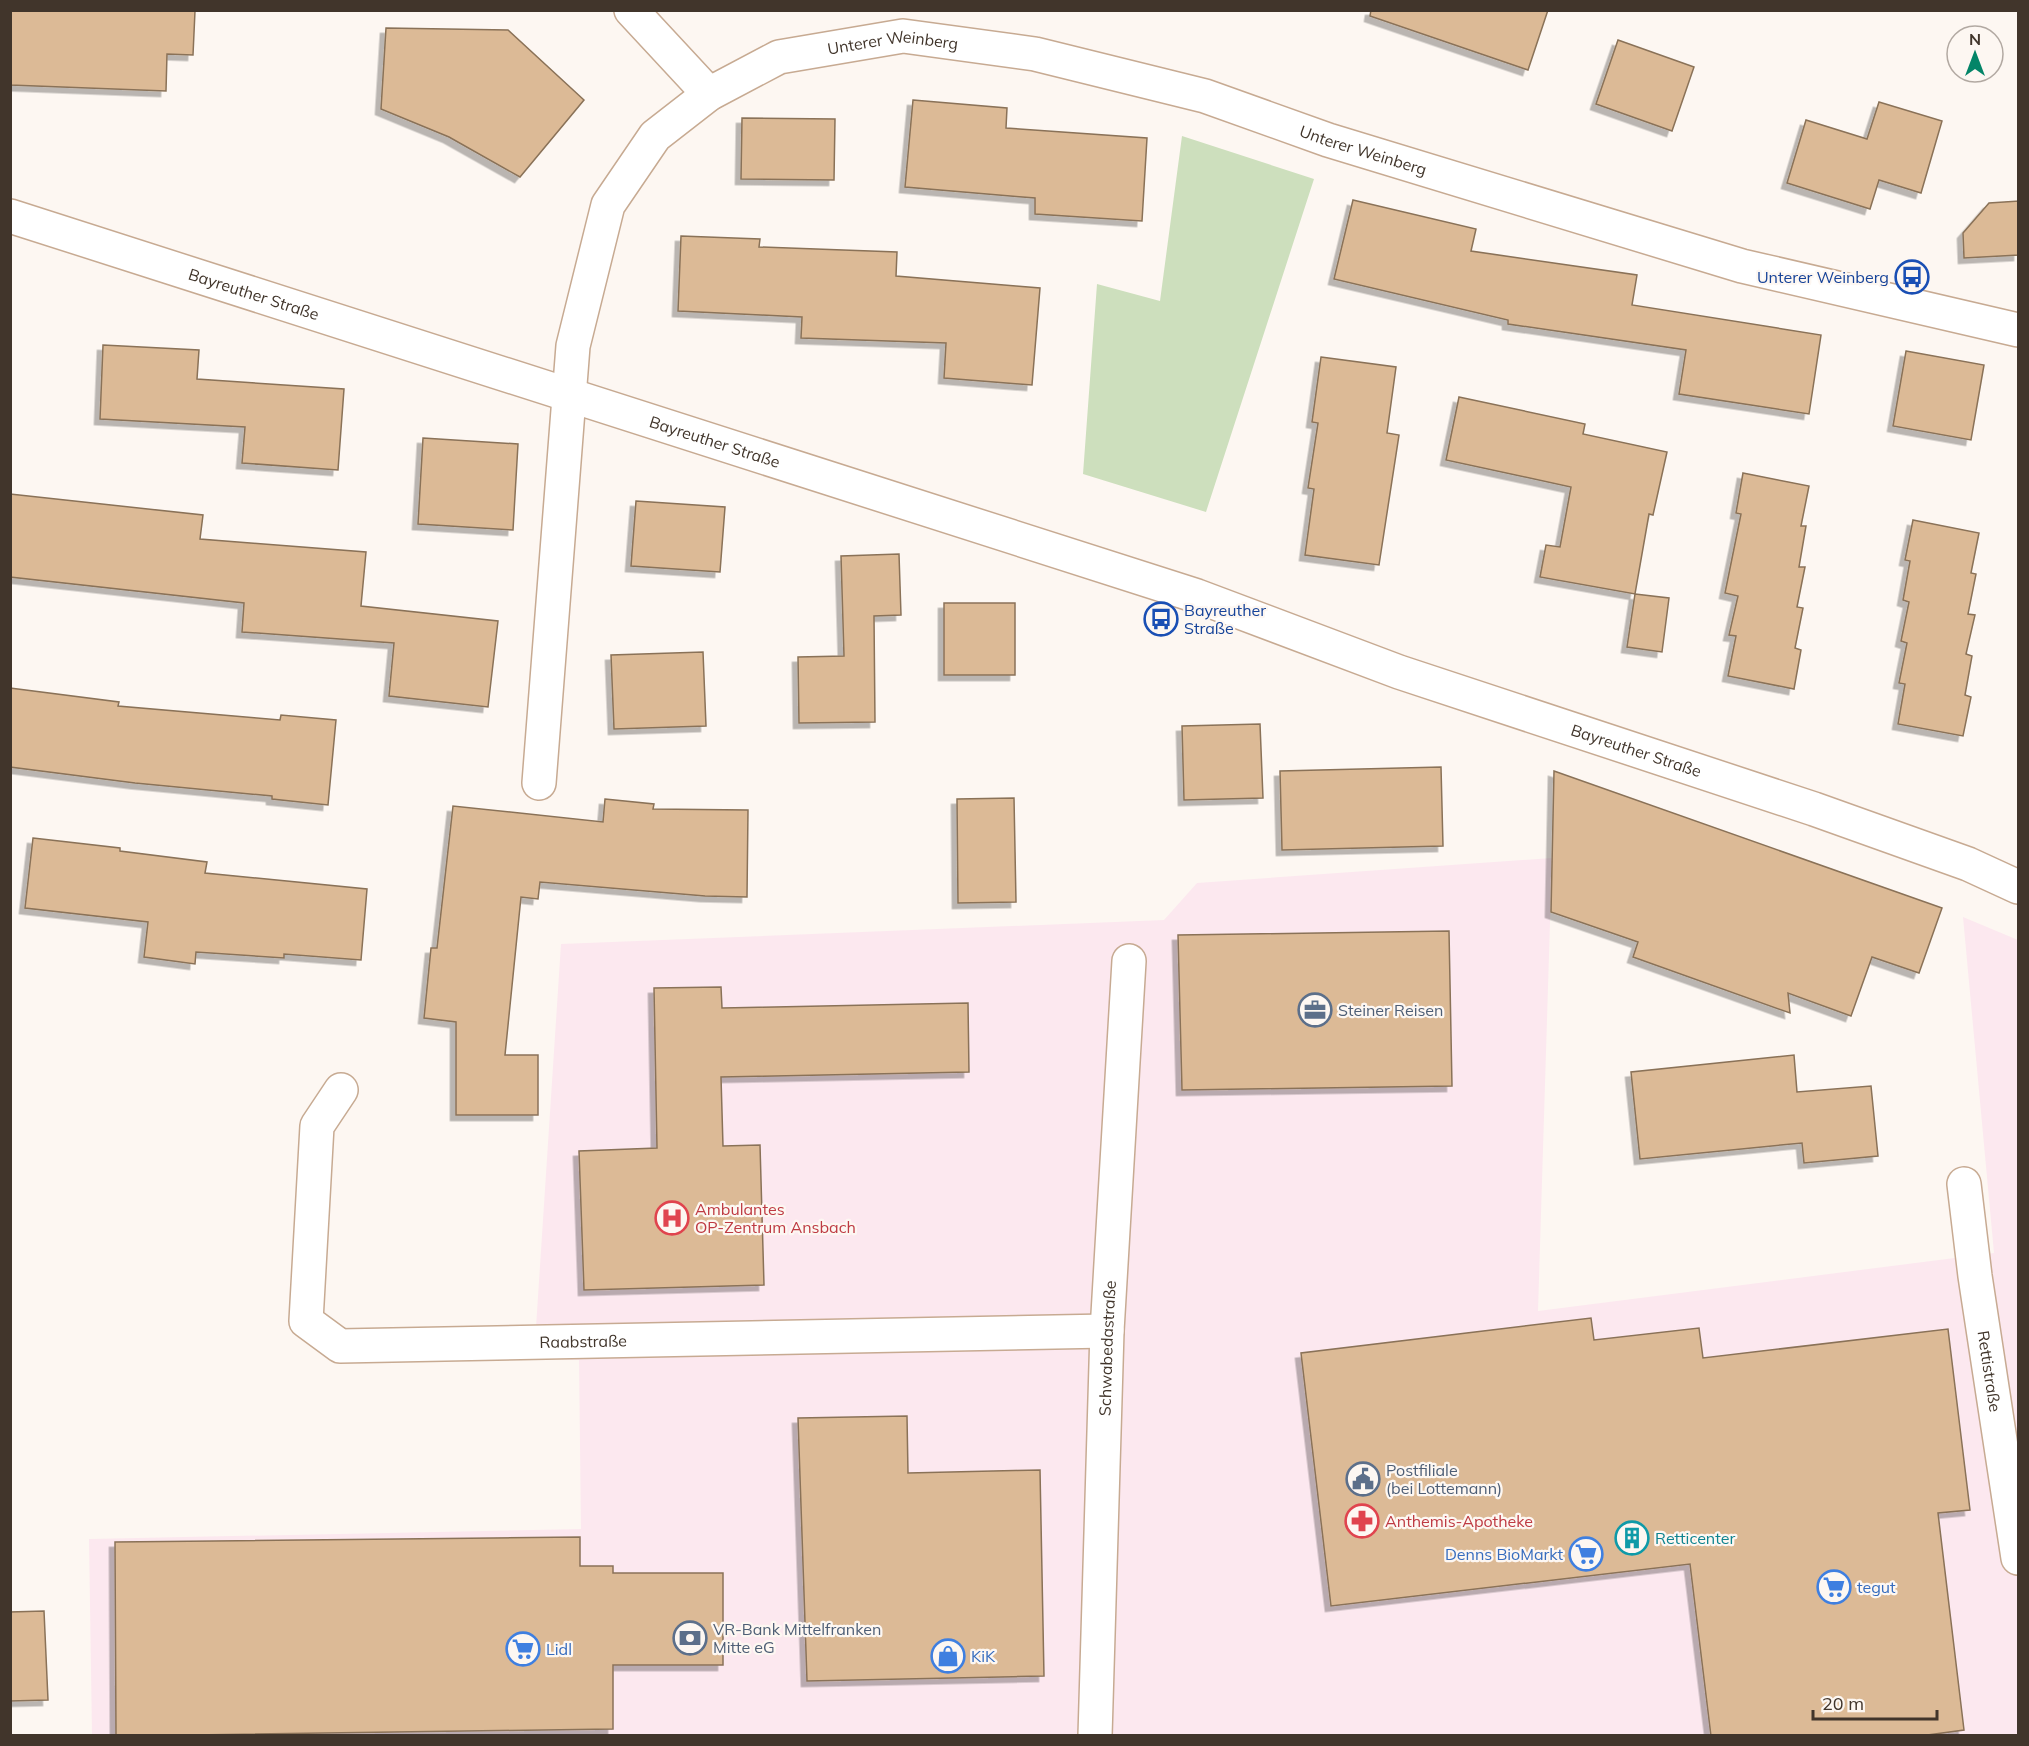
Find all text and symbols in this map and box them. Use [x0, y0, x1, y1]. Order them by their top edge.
north arrow [1945, 24, 2005, 84]
street label: Unterer Weinberg [826, 26, 960, 59]
text: N [1969, 29, 1981, 49]
street label: Unterer Weinberg [1297, 121, 1429, 179]
bus stop icon: Unterer Weinberg [1894, 259, 1930, 295]
street label: Bayreuther Straße [186, 264, 322, 324]
place label: Unterer Weinberg [1757, 267, 1889, 287]
street label: Bayreuther Straße [647, 411, 783, 472]
place label: Bayreuther Straße [1184, 600, 1266, 638]
bus stop icon: Bayreuther Straße [1143, 601, 1179, 637]
street label: Bayreuther Straße [1568, 719, 1704, 781]
office icon: Steiner Reisen [1297, 992, 1333, 1028]
place label: Steiner Reisen [1338, 1000, 1443, 1020]
place label: Ambulantes OP-Zentrum Ansbach [695, 1199, 856, 1237]
hospital icon: Ambulantes OP-Zentrum Ansbach [654, 1200, 690, 1236]
street label: Schwabedastraße [1094, 1280, 1120, 1416]
street label: Rettistraße [1973, 1329, 2006, 1413]
street label: Raabstraße [539, 1330, 627, 1352]
place label: Postfiliale (bei Lottemann) [1386, 1460, 1502, 1498]
public building icon: Postfiliale (bei Lottemann) [1345, 1461, 1381, 1497]
pharmacy icon: Anthemis-Apotheke [1344, 1503, 1380, 1539]
place label: Anthemis-Apotheke [1385, 1511, 1533, 1531]
building icon: Retticenter [1614, 1520, 1650, 1556]
place label: Retticenter [1655, 1528, 1735, 1548]
supermarket icon: Denns BioMarkt [1568, 1536, 1604, 1572]
place label: Denns BioMarkt [1445, 1544, 1563, 1564]
supermarket icon: tegut [1816, 1569, 1852, 1605]
place label: tegut [1857, 1577, 1896, 1597]
place label: VR-Bank Mittelfranken Mitte eG [713, 1619, 881, 1657]
bank icon: VR-Bank Mittelfranken Mitte eG [672, 1620, 708, 1656]
supermarket icon: Lidl [505, 1631, 541, 1667]
shop icon: KiK [930, 1638, 966, 1674]
place label: Lidl [546, 1639, 572, 1659]
place label: KiK [971, 1646, 996, 1666]
scale bar [1813, 1683, 1938, 1721]
text: 20 m [1822, 1692, 1864, 1715]

